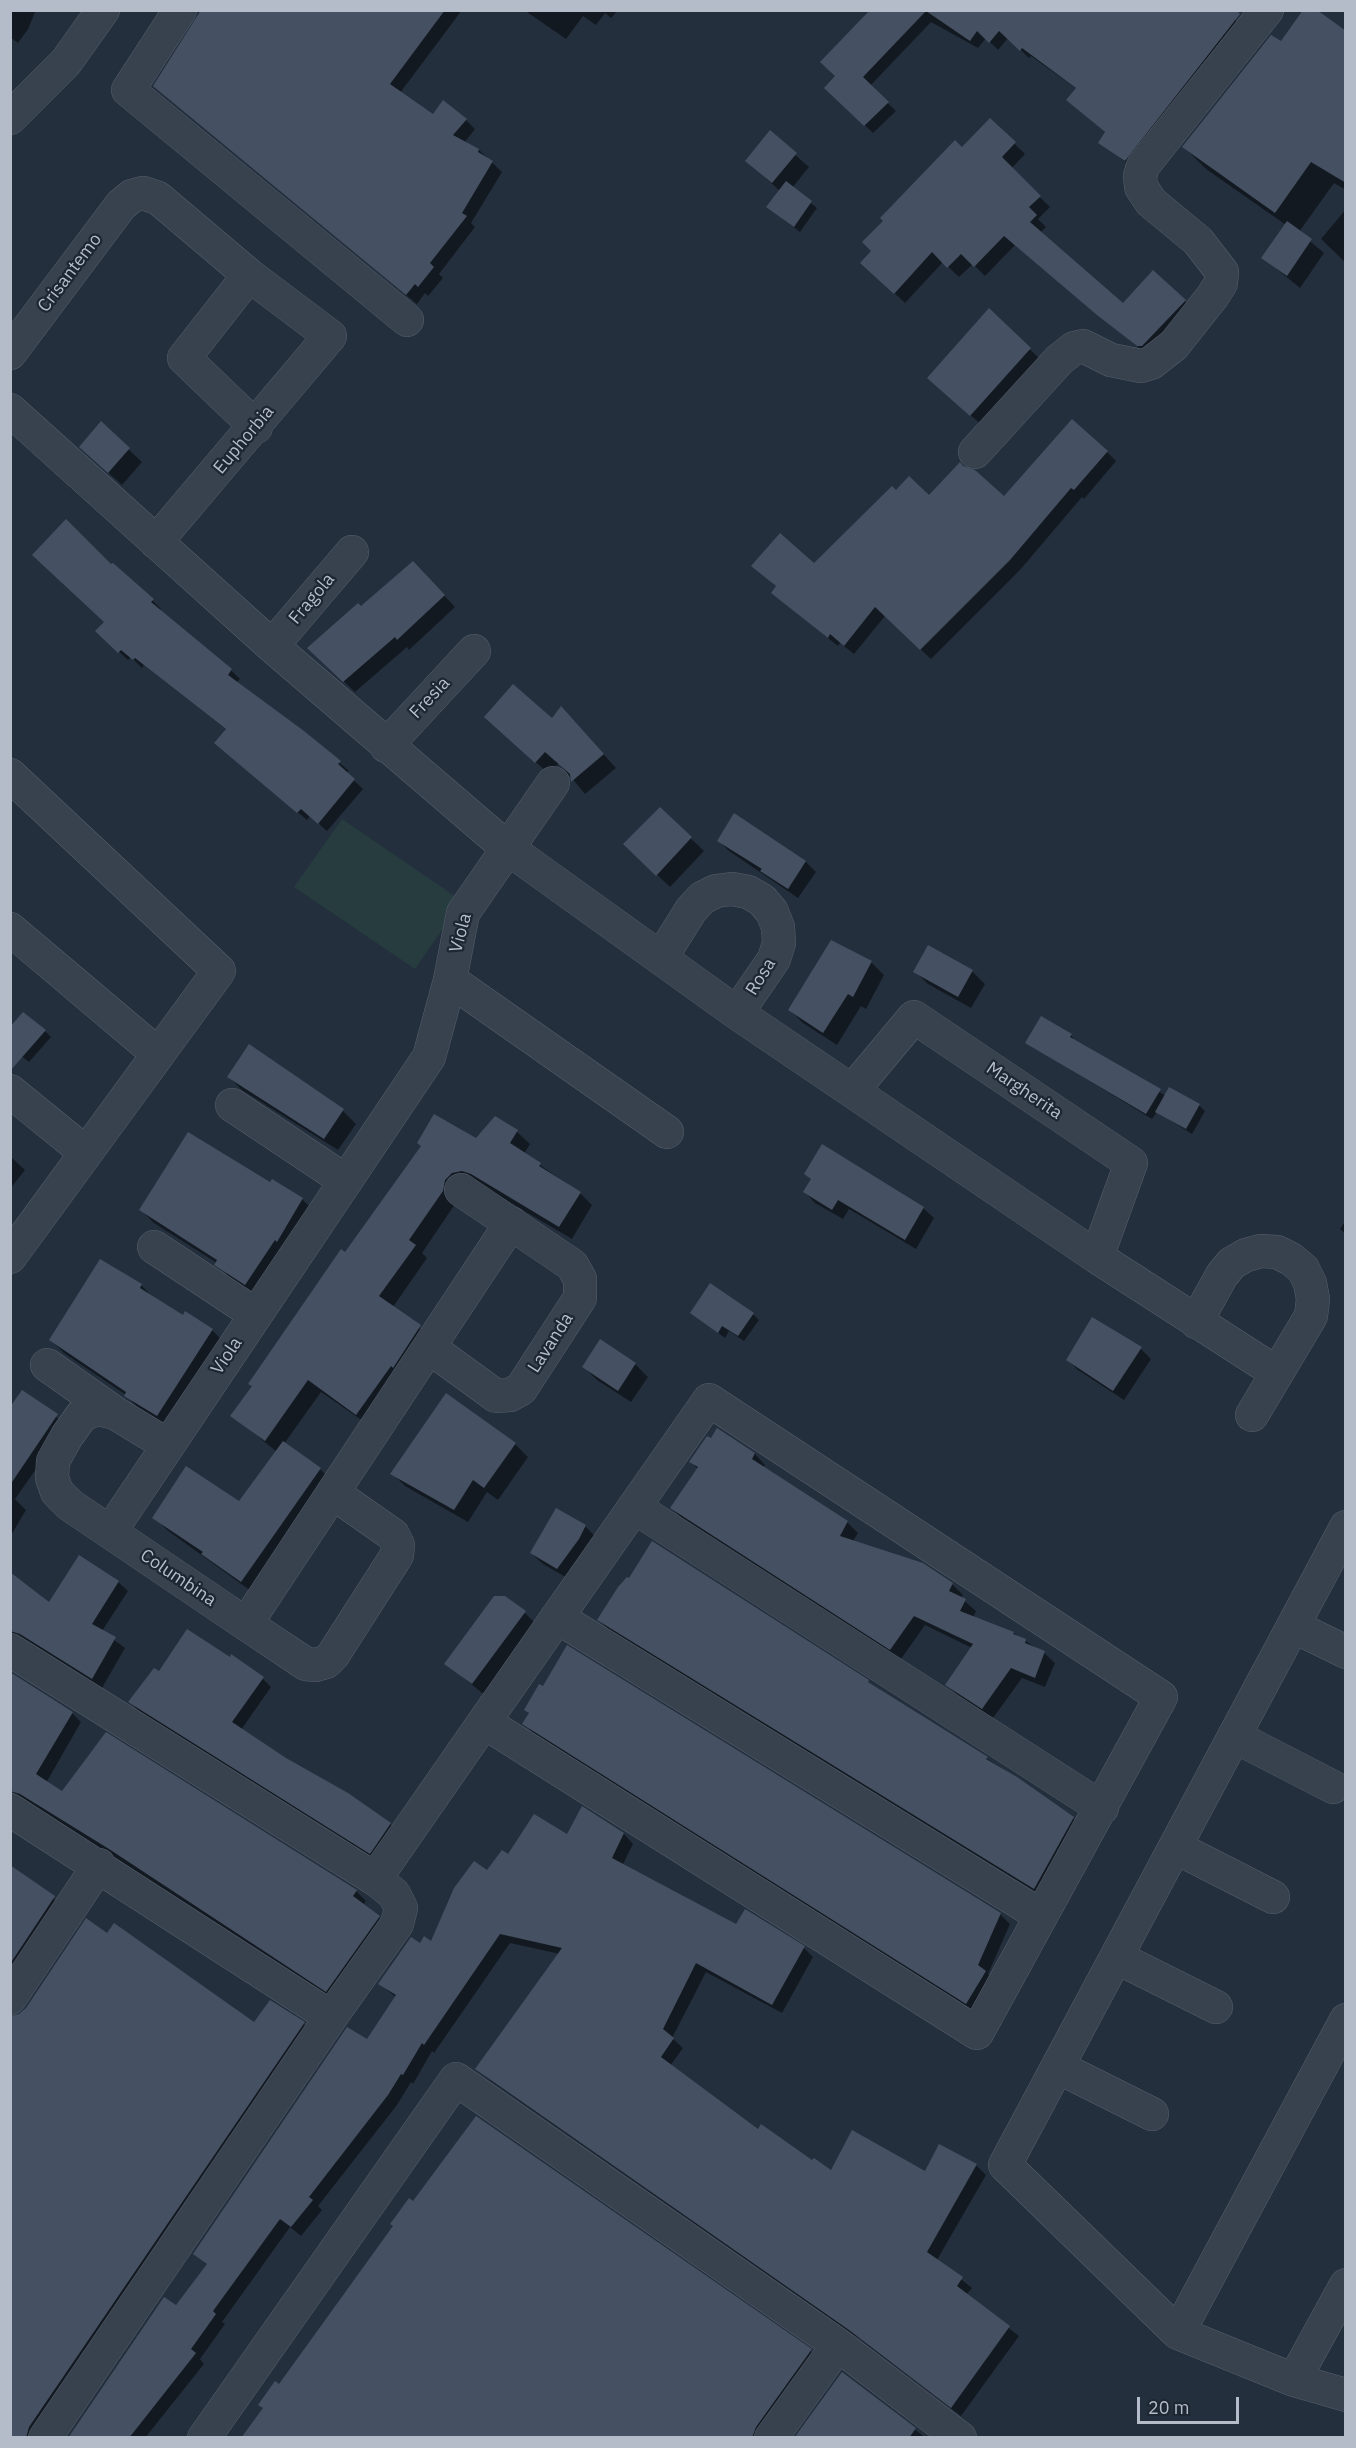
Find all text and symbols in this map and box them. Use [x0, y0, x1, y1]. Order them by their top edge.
street label: Crisantemo [33, 229, 107, 317]
street label: Euphorbia [209, 401, 279, 479]
street label: Fragola [284, 569, 340, 629]
street label: Fresia [405, 673, 455, 723]
street label: Viola [445, 911, 477, 955]
street label: Rosa [741, 954, 781, 1000]
street label: Margherita [982, 1058, 1066, 1124]
street label: Lavanda [524, 1309, 578, 1377]
street label: Viola [207, 1333, 247, 1379]
street label: Columbina [136, 1545, 220, 1611]
scale bar [1140, 2385, 1242, 2423]
text: 20 m [1148, 2396, 1190, 2419]

